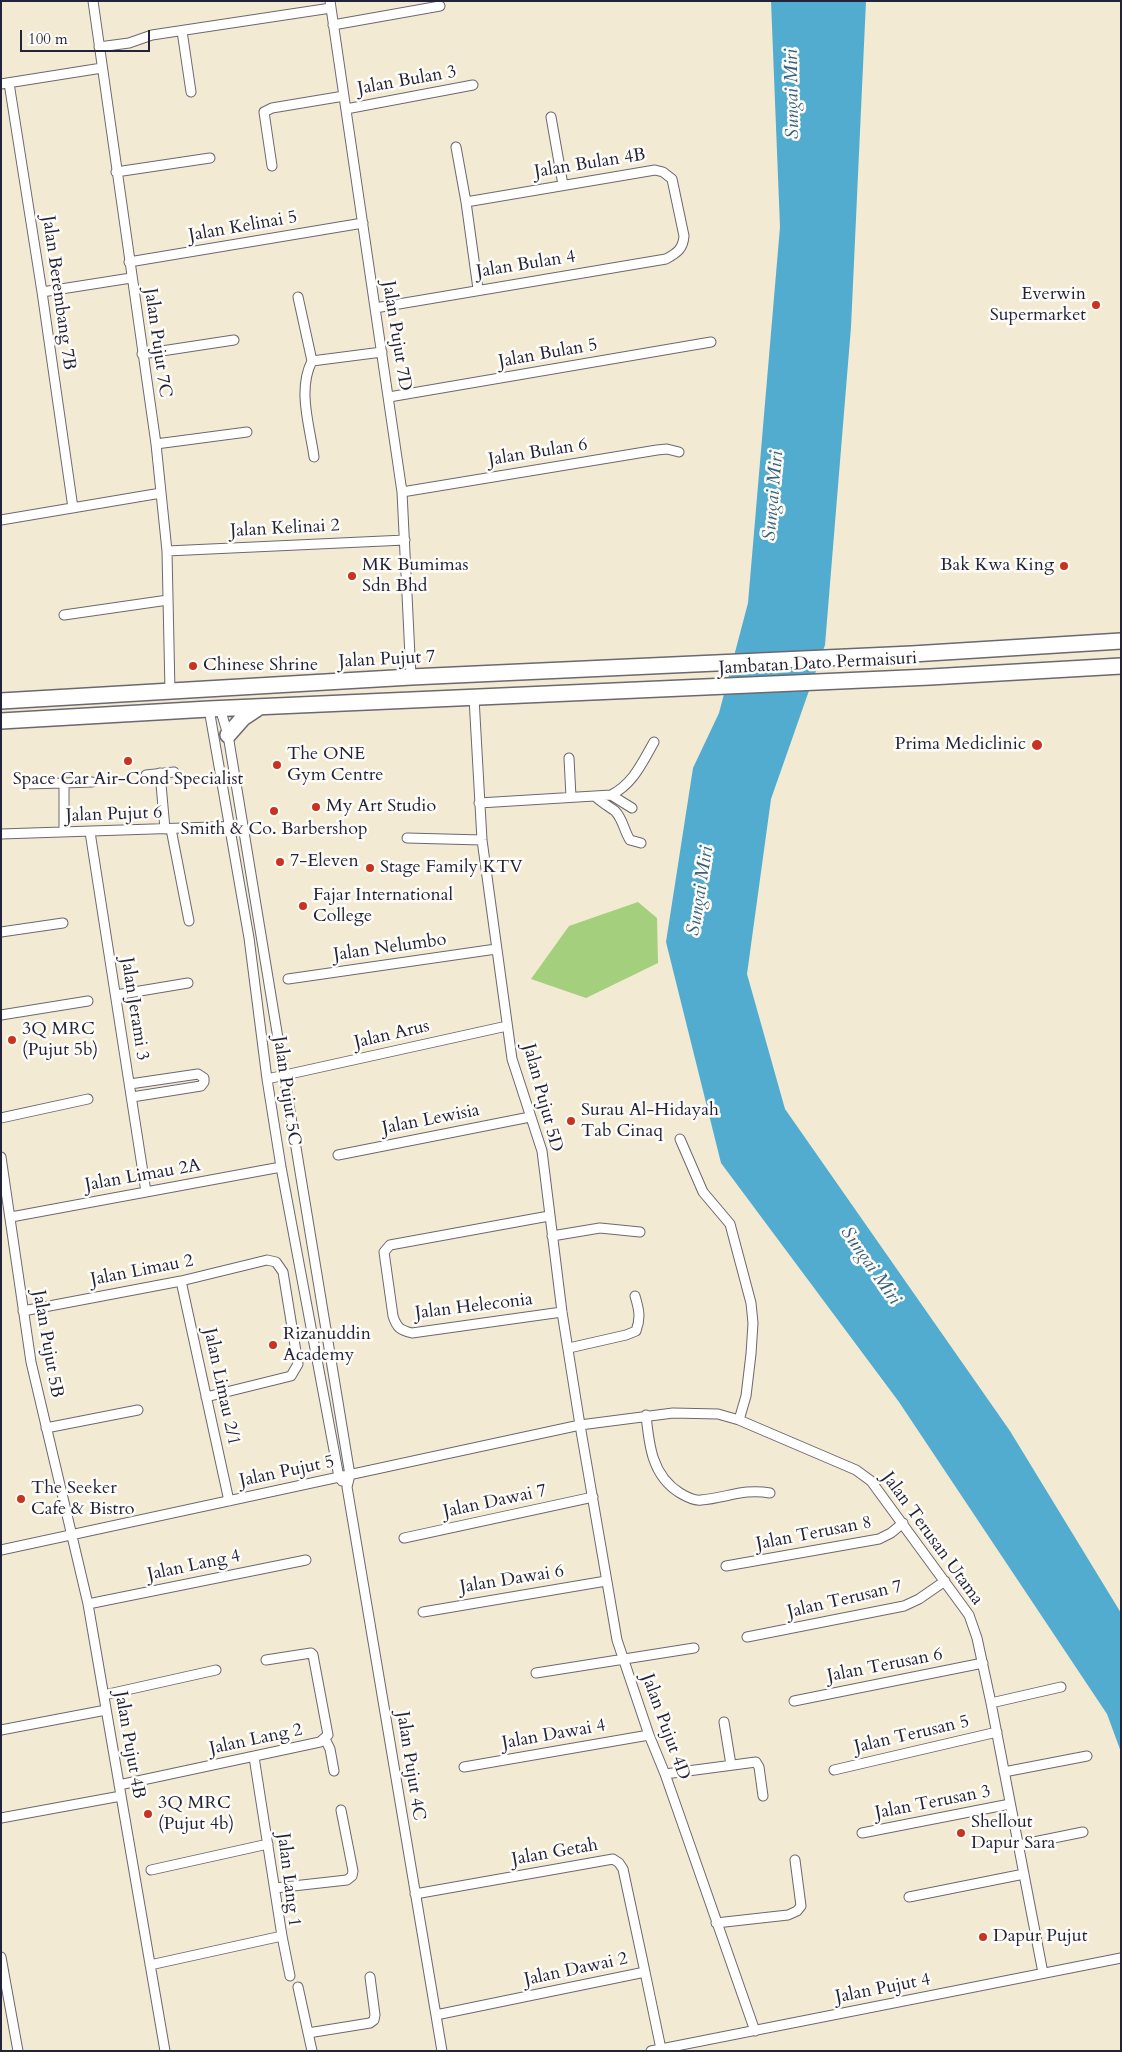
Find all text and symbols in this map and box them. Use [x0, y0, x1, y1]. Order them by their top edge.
scale bar [22, 20, 152, 52]
text: 100 m [28, 29, 68, 49]
water label: Sungai Miri [781, 49, 805, 139]
street label: Jalan Bulan 3 [356, 62, 458, 100]
street label: Jalan Bulan 4B [533, 145, 647, 183]
street label: Jalan Kelinai 5 [187, 207, 299, 247]
street label: Jalan Berembang 7B [36, 214, 80, 372]
street label: Jalan Bulan 4 [475, 247, 577, 283]
street label: Jalan Pujut 7D [377, 279, 415, 393]
place label: Everwin Supermarket [990, 284, 1086, 326]
street label: Jalan Pujut 7C [139, 287, 175, 399]
marker: Everwin Supermarket [1090, 299, 1102, 311]
street label: Jalan Bulan 5 [497, 335, 599, 373]
street label: Jalan Bulan 6 [487, 435, 589, 471]
water label: Sungai Miri [759, 450, 789, 542]
street label: Jalan Kelinai 2 [230, 515, 340, 543]
place label: MK Bumimas Sdn Bhd [362, 555, 469, 598]
place label: Bak Kwa King [940, 555, 1054, 577]
marker: Bak Kwa King [1058, 560, 1070, 572]
marker: MK Bumimas Sdn Bhd [346, 570, 358, 582]
street label: Jalan Pujut 7 [338, 647, 436, 673]
street label: Jambatan Dato Permaisuri [718, 648, 918, 680]
place label: Chinese Shrine [203, 655, 318, 677]
marker: Chinese Shrine [187, 660, 199, 672]
place label: Prima Mediclinic [895, 734, 1026, 756]
marker: Prima Mediclinic [1030, 738, 1044, 752]
place label: The ONE Gym Centre [287, 744, 383, 786]
marker: Space Car Air-Cond Specialist [122, 755, 134, 767]
marker: The ONE Gym Centre [271, 759, 283, 771]
place label: Space Car Air-Cond Specialist [13, 769, 243, 791]
place label: My Art Studio [326, 796, 436, 818]
marker: My Art Studio [310, 801, 322, 813]
street label: Jalan Pujut 6 [65, 803, 163, 827]
marker: Smith & Co. Barbershop [268, 805, 280, 817]
place label: Smith & Co. Barbershop [181, 819, 367, 841]
water label: Sungai Miri [683, 845, 719, 937]
place label: 7-Eleven [290, 851, 359, 873]
marker: 7-Eleven [274, 856, 286, 868]
place label: Stage Family KTV [380, 857, 523, 879]
marker: Stage Family KTV [364, 862, 376, 874]
place label: Fajar International College [313, 885, 453, 928]
marker: Fajar International College [297, 900, 309, 912]
street label: Jalan Nelumbo [332, 929, 448, 967]
street label: Jalan Jerami 3 [115, 956, 153, 1062]
street label: Jalan Arus [352, 1016, 432, 1054]
place label: 3Q MRC (Pujut 5b) [22, 1019, 98, 1062]
marker: 3Q MRC (Pujut 5b) [6, 1034, 18, 1046]
street label: Jalan Pujut 5C [268, 1035, 304, 1147]
street label: Jalan Pujut 5D [517, 1042, 567, 1154]
street label: Jalan Lewisia [380, 1100, 482, 1140]
place label: Surau Al-Hidayah Tab Cinaq [581, 1100, 719, 1142]
marker: Surau Al-Hidayah Tab Cinaq [565, 1115, 577, 1127]
street label: Jalan Limau 2A [84, 1155, 202, 1197]
water label: Sungai Miri [835, 1222, 905, 1310]
street label: Jalan Limau 2 [89, 1250, 195, 1292]
street label: Jalan Pujut 5B [27, 1289, 67, 1399]
street label: Jalan Heleconia [414, 1289, 534, 1325]
place label: Rizanuddin Academy [283, 1324, 371, 1366]
street label: Jalan Limau 2/1 [198, 1326, 244, 1448]
marker: Rizanuddin Academy [267, 1339, 279, 1351]
street label: Jalan Pujut 5 [238, 1451, 336, 1493]
street label: Jalan Terusan Utama [876, 1468, 988, 1610]
place label: The Seeker Cafe & Bistro [31, 1478, 135, 1520]
street label: Jalan Dawai 7 [441, 1481, 549, 1523]
marker: The Seeker Cafe & Bistro [15, 1493, 27, 1505]
street label: Jalan Terusan 8 [754, 1512, 874, 1556]
street label: Jalan Lang 4 [146, 1546, 242, 1586]
street label: Jalan Dawai 6 [458, 1561, 566, 1599]
street label: Jalan Terusan 7 [785, 1576, 905, 1624]
street label: Jalan Terusan 6 [825, 1644, 945, 1688]
street label: Jalan Pujut 4D [636, 1671, 694, 1783]
street label: Jalan Pujut 4B [109, 1690, 149, 1800]
street label: Jalan Pujut 4C [391, 1710, 429, 1822]
street label: Jalan Terusan 5 [852, 1711, 972, 1759]
street label: Jalan Dawai 4 [500, 1715, 608, 1755]
street label: Jalan Lang 2 [208, 1720, 304, 1760]
street label: Jalan Terusan 3 [873, 1781, 993, 1825]
place label: 3Q MRC (Pujut 4b) [158, 1793, 234, 1836]
marker: 3Q MRC (Pujut 4b) [142, 1808, 154, 1820]
place label: Shellout Dapur Sara [971, 1812, 1055, 1855]
marker: Shellout Dapur Sara [955, 1827, 967, 1839]
street label: Jalan Lang 1 [272, 1832, 304, 1928]
street label: Jalan Getah [510, 1835, 600, 1871]
place label: Dapur Pujut [993, 1926, 1087, 1948]
marker: Dapur Pujut [977, 1931, 989, 1943]
street label: Jalan Dawai 2 [522, 1949, 630, 1991]
street label: Jalan Pujut 4 [834, 1969, 932, 2009]

